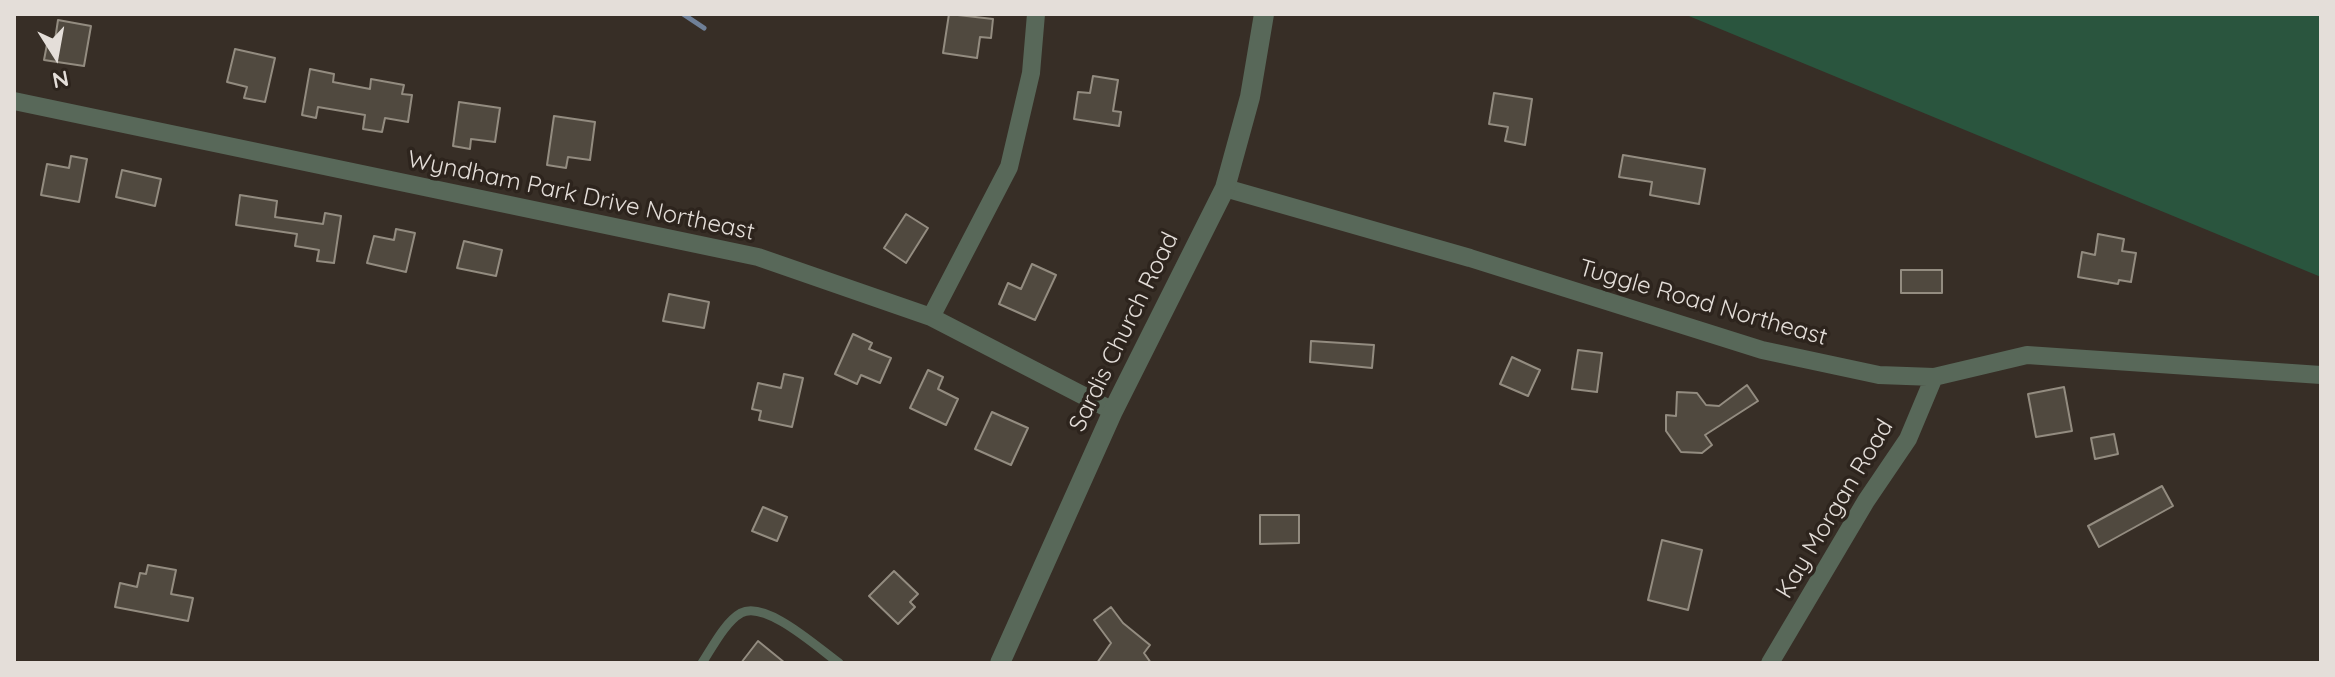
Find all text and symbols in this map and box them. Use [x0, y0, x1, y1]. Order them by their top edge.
north arrow [16, 16, 96, 96]
text: N [50, 64, 71, 95]
street label: Wyndham Park Drive Northeast [405, 145, 757, 247]
street label: Sardis Church Road [1063, 228, 1185, 436]
street label: Tuggle Road Northeast [1575, 254, 1831, 352]
street label: Kay Morgan Road [1770, 414, 1900, 604]

